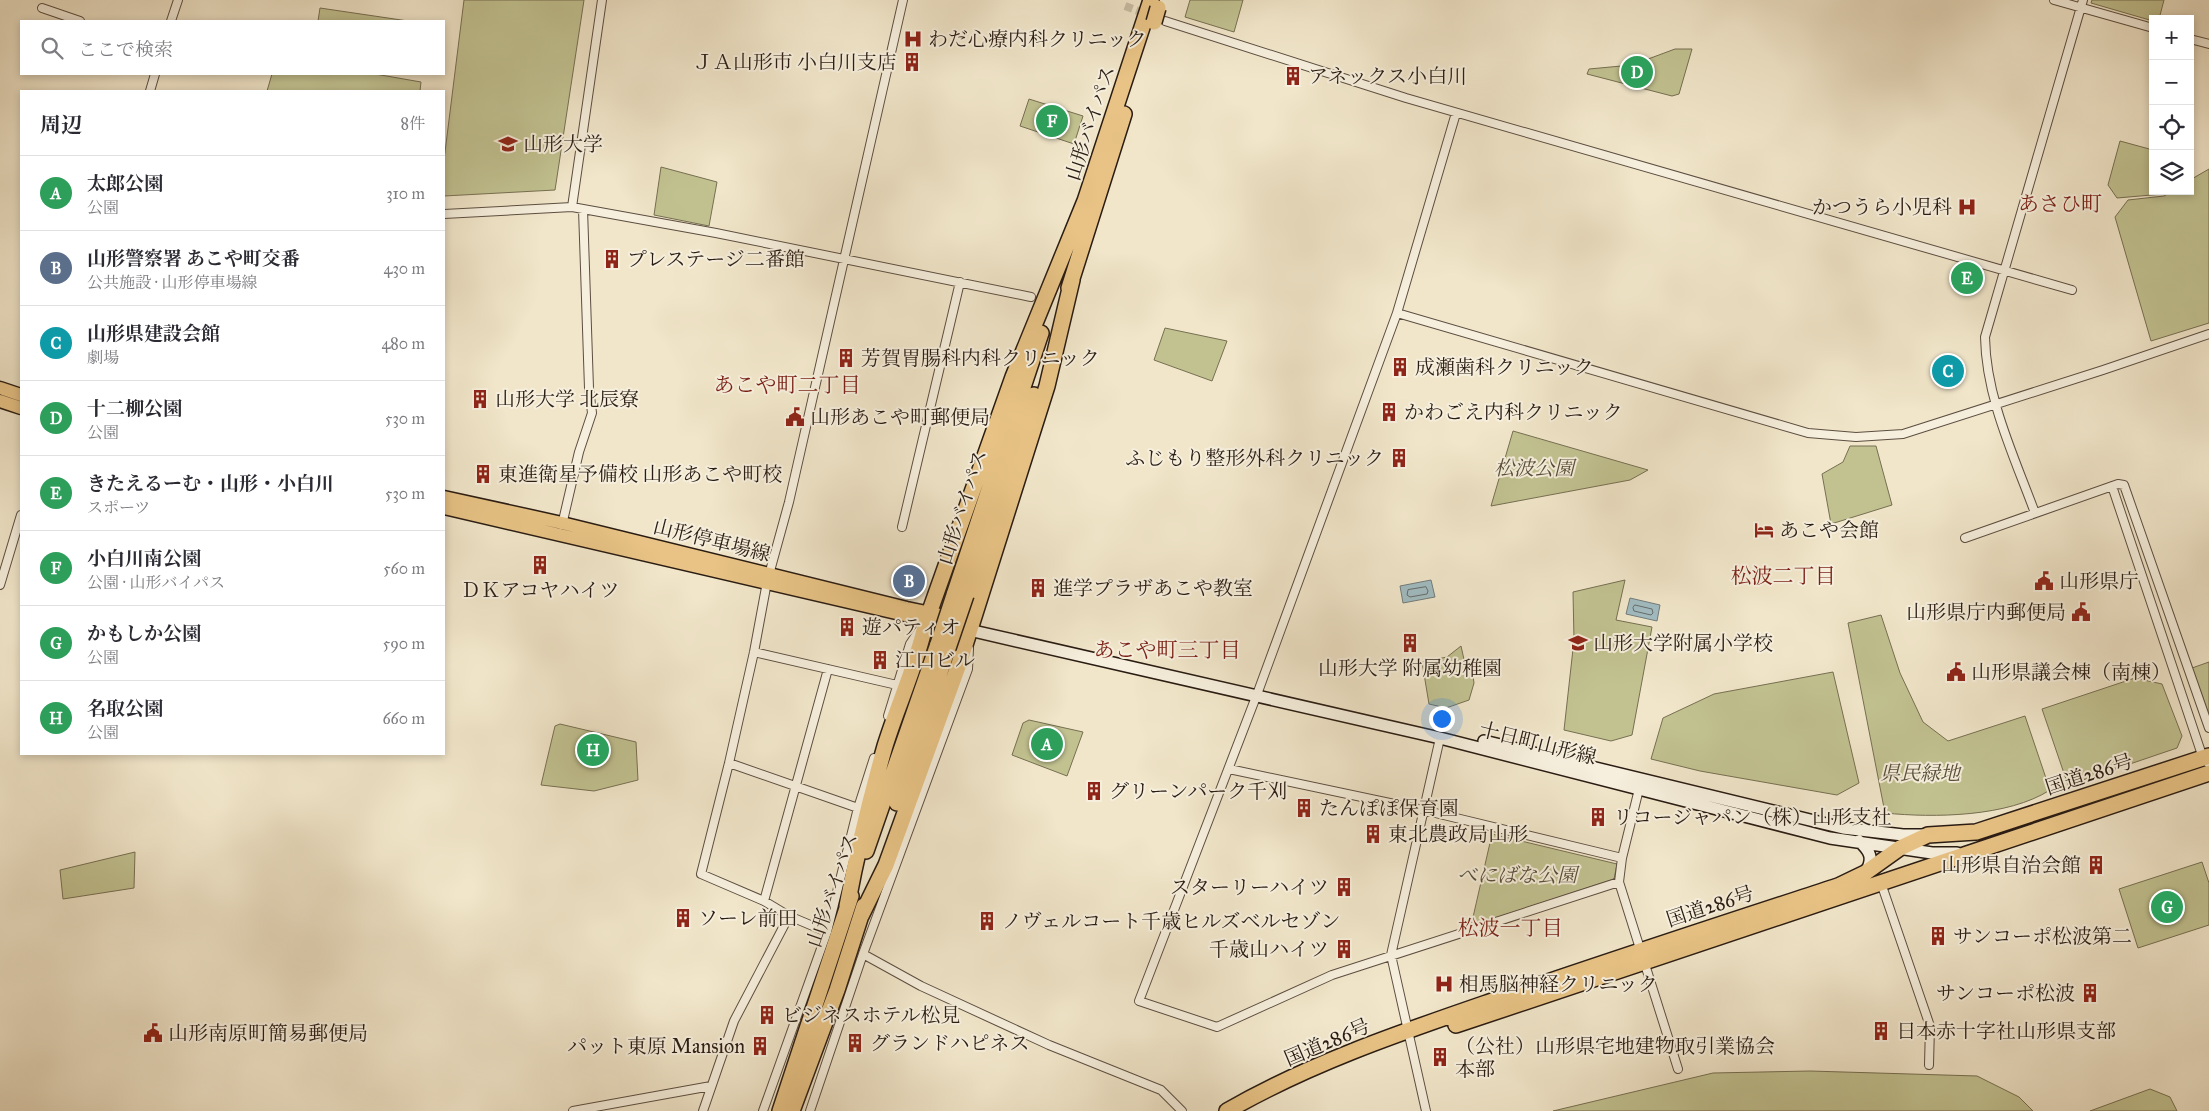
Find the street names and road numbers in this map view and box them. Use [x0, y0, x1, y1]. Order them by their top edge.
street label: 山形バイパス [1060, 62, 1120, 184]
street label: 山形バイパス [932, 446, 992, 568]
street label: 山形停車場線 [651, 514, 773, 566]
street label: 十日町山形線 [1477, 717, 1599, 769]
street label: 国道286号 [2042, 749, 2136, 799]
street label: 山形バイパス [801, 830, 863, 950]
street label: 国道286号 [1663, 881, 1757, 931]
street label: 国道286号 [1281, 1013, 1373, 1071]

